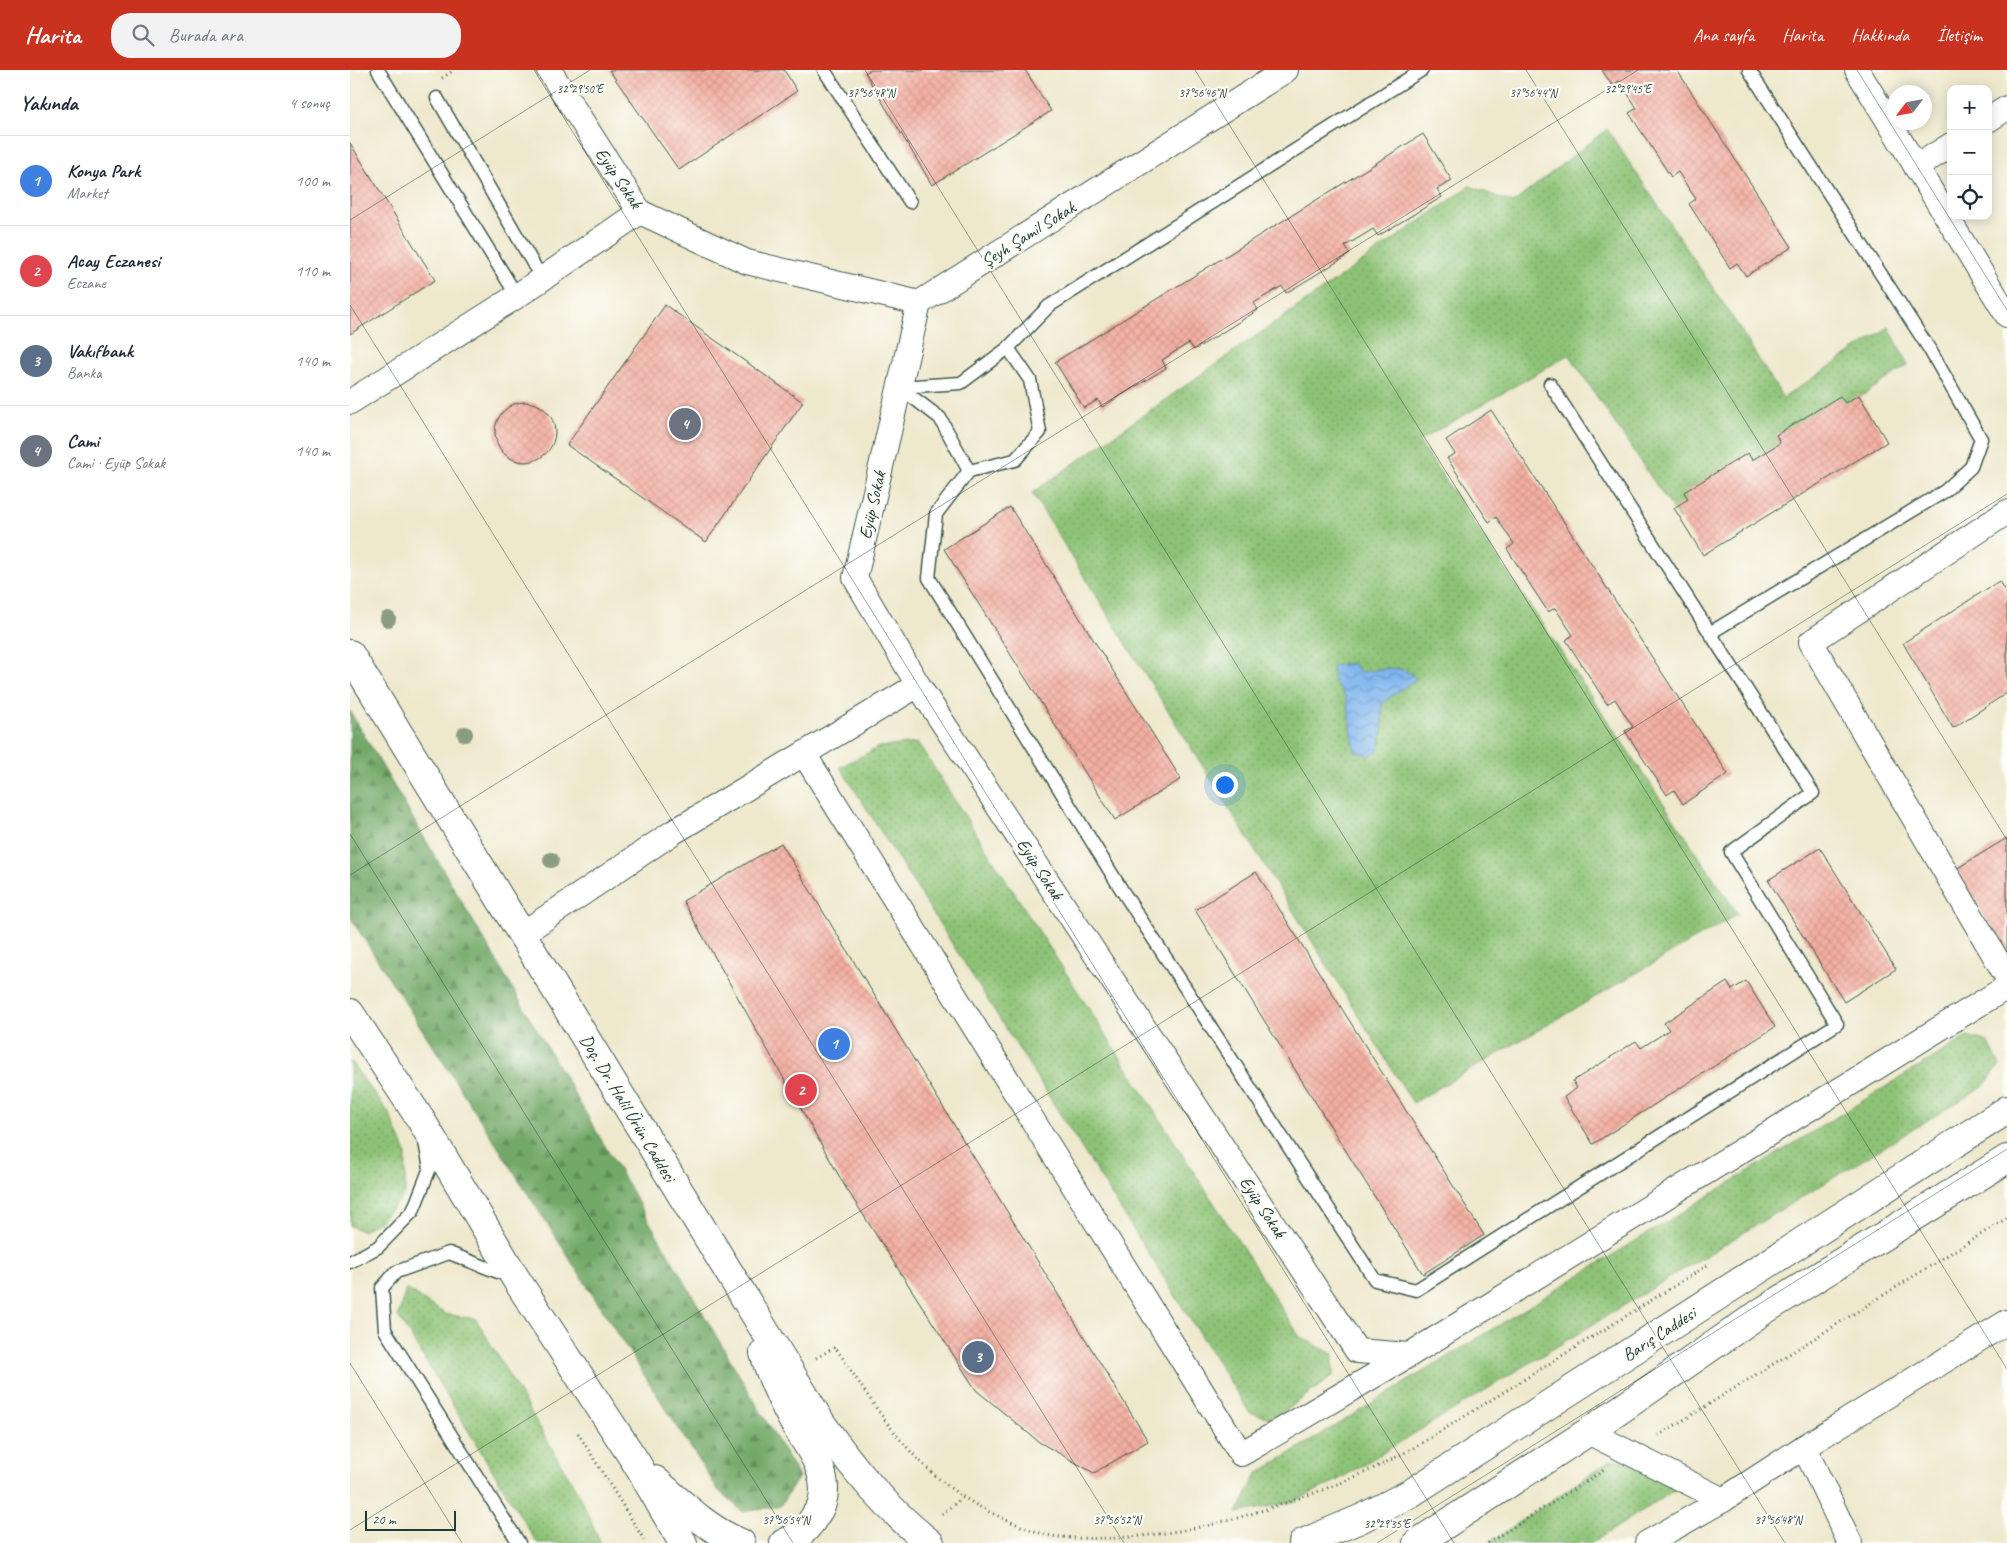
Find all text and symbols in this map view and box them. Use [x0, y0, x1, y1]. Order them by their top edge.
search box [111, 13, 461, 58]
text: Harita [25, 20, 81, 50]
icon: search [129, 21, 157, 49]
text: Burada ara [169, 23, 243, 47]
text: Ana sayfa [1693, 24, 1754, 46]
text: Harita [1782, 24, 1823, 46]
text: Hakkında [1851, 24, 1909, 46]
text: İletişim [1937, 24, 1982, 46]
text: 32°29'50"E [557, 81, 605, 97]
text: 32°29'45"E [1605, 81, 1653, 97]
text: 37°56'48"N [847, 85, 896, 101]
text: 37°56'46"N [1178, 85, 1227, 101]
text: 37°56'44"N [1509, 85, 1558, 101]
north arrow [1887, 85, 1932, 130]
map controls [1947, 85, 1992, 220]
button: + [1947, 85, 1992, 130]
text: Yakında [20, 90, 78, 116]
text: 4 sonuç [289, 93, 330, 113]
button: − [1947, 130, 1992, 175]
street label: Eyüp Sokak [591, 143, 648, 214]
text: Konya Park [67, 159, 140, 183]
text: 1 [32, 171, 40, 191]
text: 100 m [296, 171, 330, 191]
button: locate [1947, 175, 1992, 220]
text: Market [67, 183, 108, 203]
street label: Şeyh Şamil Sokak [977, 196, 1080, 272]
text: Acay Eczanesi [67, 249, 160, 273]
text: 2 [32, 261, 40, 281]
text: 110 m [296, 261, 330, 281]
text: Eczane [67, 273, 106, 293]
text: Vakıfbank [67, 339, 133, 363]
text: 3 [32, 351, 40, 371]
text: 140 m [296, 351, 330, 371]
text: Banka [67, 363, 102, 383]
pin: 4 [669, 405, 701, 443]
text: Cami [67, 429, 99, 453]
text: 4 [32, 441, 40, 461]
text: 140 m [296, 441, 330, 461]
text: Cami · Eyüp Sokak [67, 453, 165, 473]
street label: Eyüp Sokak [854, 468, 891, 541]
your location [1212, 772, 1238, 798]
street label: Eyüp Sokak [1012, 834, 1069, 905]
pin: 1 [818, 1025, 850, 1063]
street label: Doç. Dr. Halil Ürün Caddesi [575, 1030, 682, 1188]
pin: 2 [785, 1071, 817, 1109]
street label: Eyüp Sokak [1235, 1172, 1292, 1243]
street label: Barış Caddesi [1618, 1301, 1702, 1366]
pin: 3 [962, 1338, 994, 1376]
scale bar [365, 1508, 456, 1531]
text: 20 m [372, 1511, 396, 1528]
text: 37°56'54"N [762, 1512, 811, 1528]
text: 37°56'52"N [1093, 1512, 1142, 1528]
text: 37°56'48"N [1754, 1512, 1803, 1528]
text: 32°29'35"E [1364, 1516, 1412, 1532]

